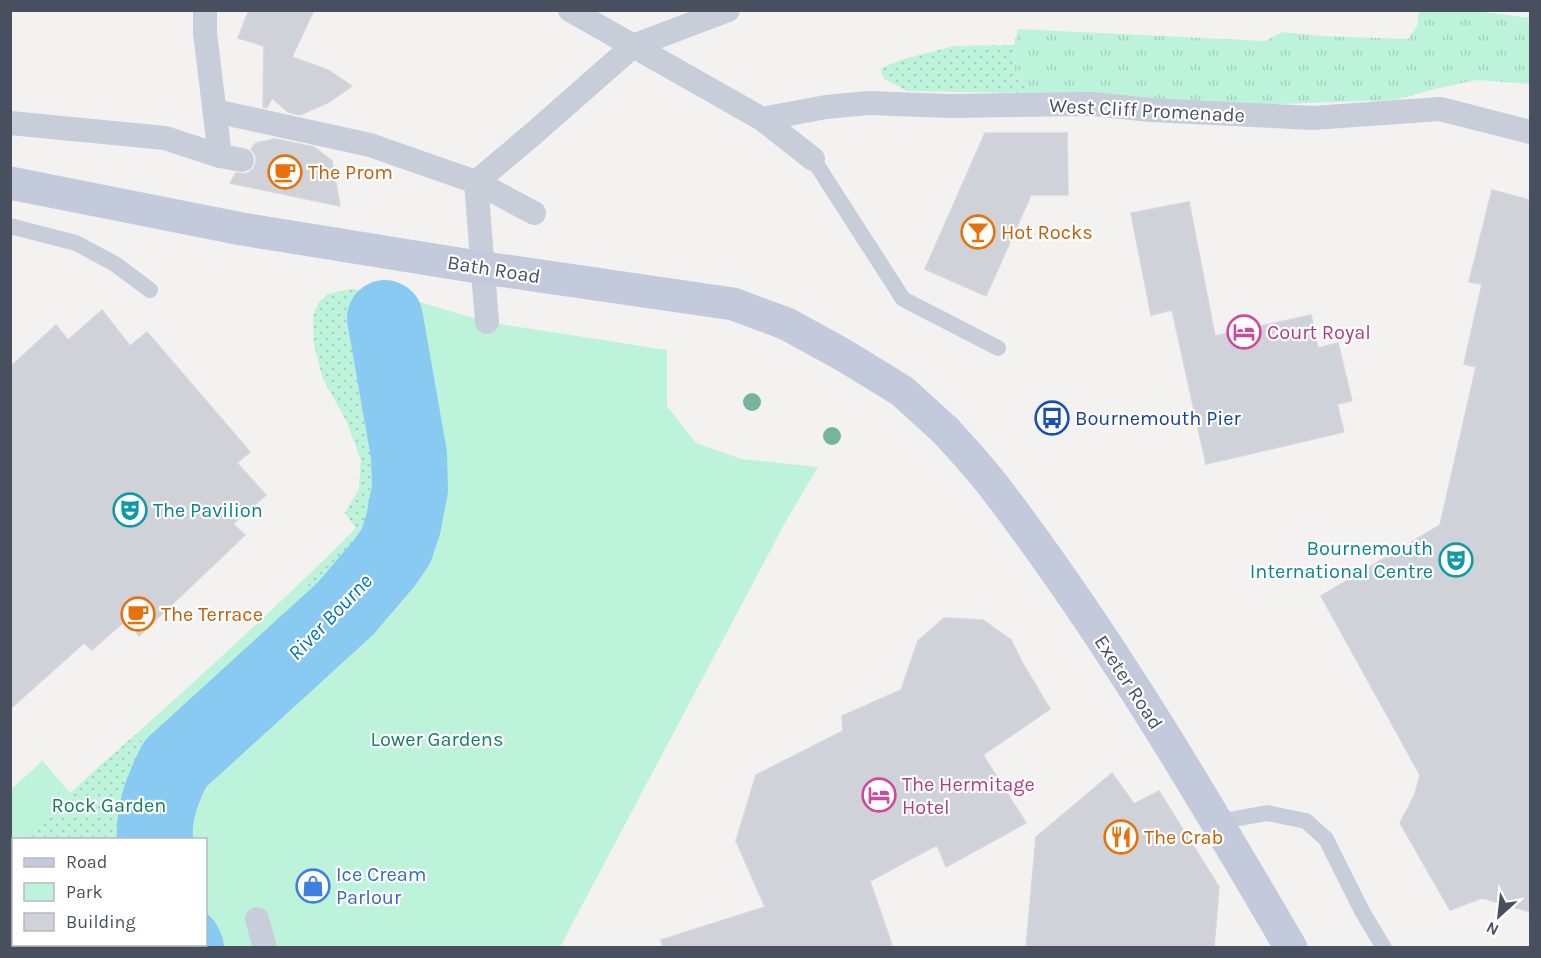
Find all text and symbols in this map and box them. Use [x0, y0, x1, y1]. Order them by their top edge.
street label: West Cliff Promenade [1049, 94, 1245, 127]
cafe icon: The Prom [267, 154, 303, 190]
place label: The Prom [308, 161, 393, 184]
bar icon: Hot Rocks [960, 214, 996, 250]
place label: Hot Rocks [1001, 221, 1093, 244]
street label: Bath Road [446, 251, 542, 288]
hotel icon: Court Royal [1226, 314, 1262, 350]
place label: Court Royal [1267, 321, 1371, 344]
bus stop icon: Bournemouth Pier [1034, 400, 1070, 436]
place label: Bournemouth Pier [1075, 407, 1241, 430]
theatre icon: The Pavilion [112, 492, 148, 528]
place label: The Pavilion [153, 499, 263, 522]
place label: Bournemouth International Centre [1250, 537, 1433, 583]
theatre icon: Bournemouth International Centre [1438, 542, 1474, 578]
water label: River Bourne [283, 569, 377, 665]
cafe icon: The Terrace [120, 596, 156, 632]
place label: The Terrace [161, 603, 263, 626]
street label: Exeter Road [1090, 631, 1168, 734]
park label: Lower Gardens [371, 728, 503, 751]
place label: The Hermitage Hotel [902, 773, 1035, 819]
hotel icon: The Hermitage Hotel [861, 777, 897, 813]
park label: Rock Garden [52, 794, 166, 817]
restaurant icon: The Crab [1103, 819, 1139, 855]
place label: The Crab [1144, 826, 1223, 849]
legend [12, 838, 207, 946]
text: Road [66, 851, 107, 873]
place label: Ice Cream Parlour [336, 863, 426, 909]
shop icon: Ice Cream Parlour [295, 868, 331, 904]
text: Park [66, 881, 103, 903]
north arrow [1469, 886, 1529, 946]
text: Building [66, 911, 136, 933]
text: N [1483, 918, 1502, 940]

